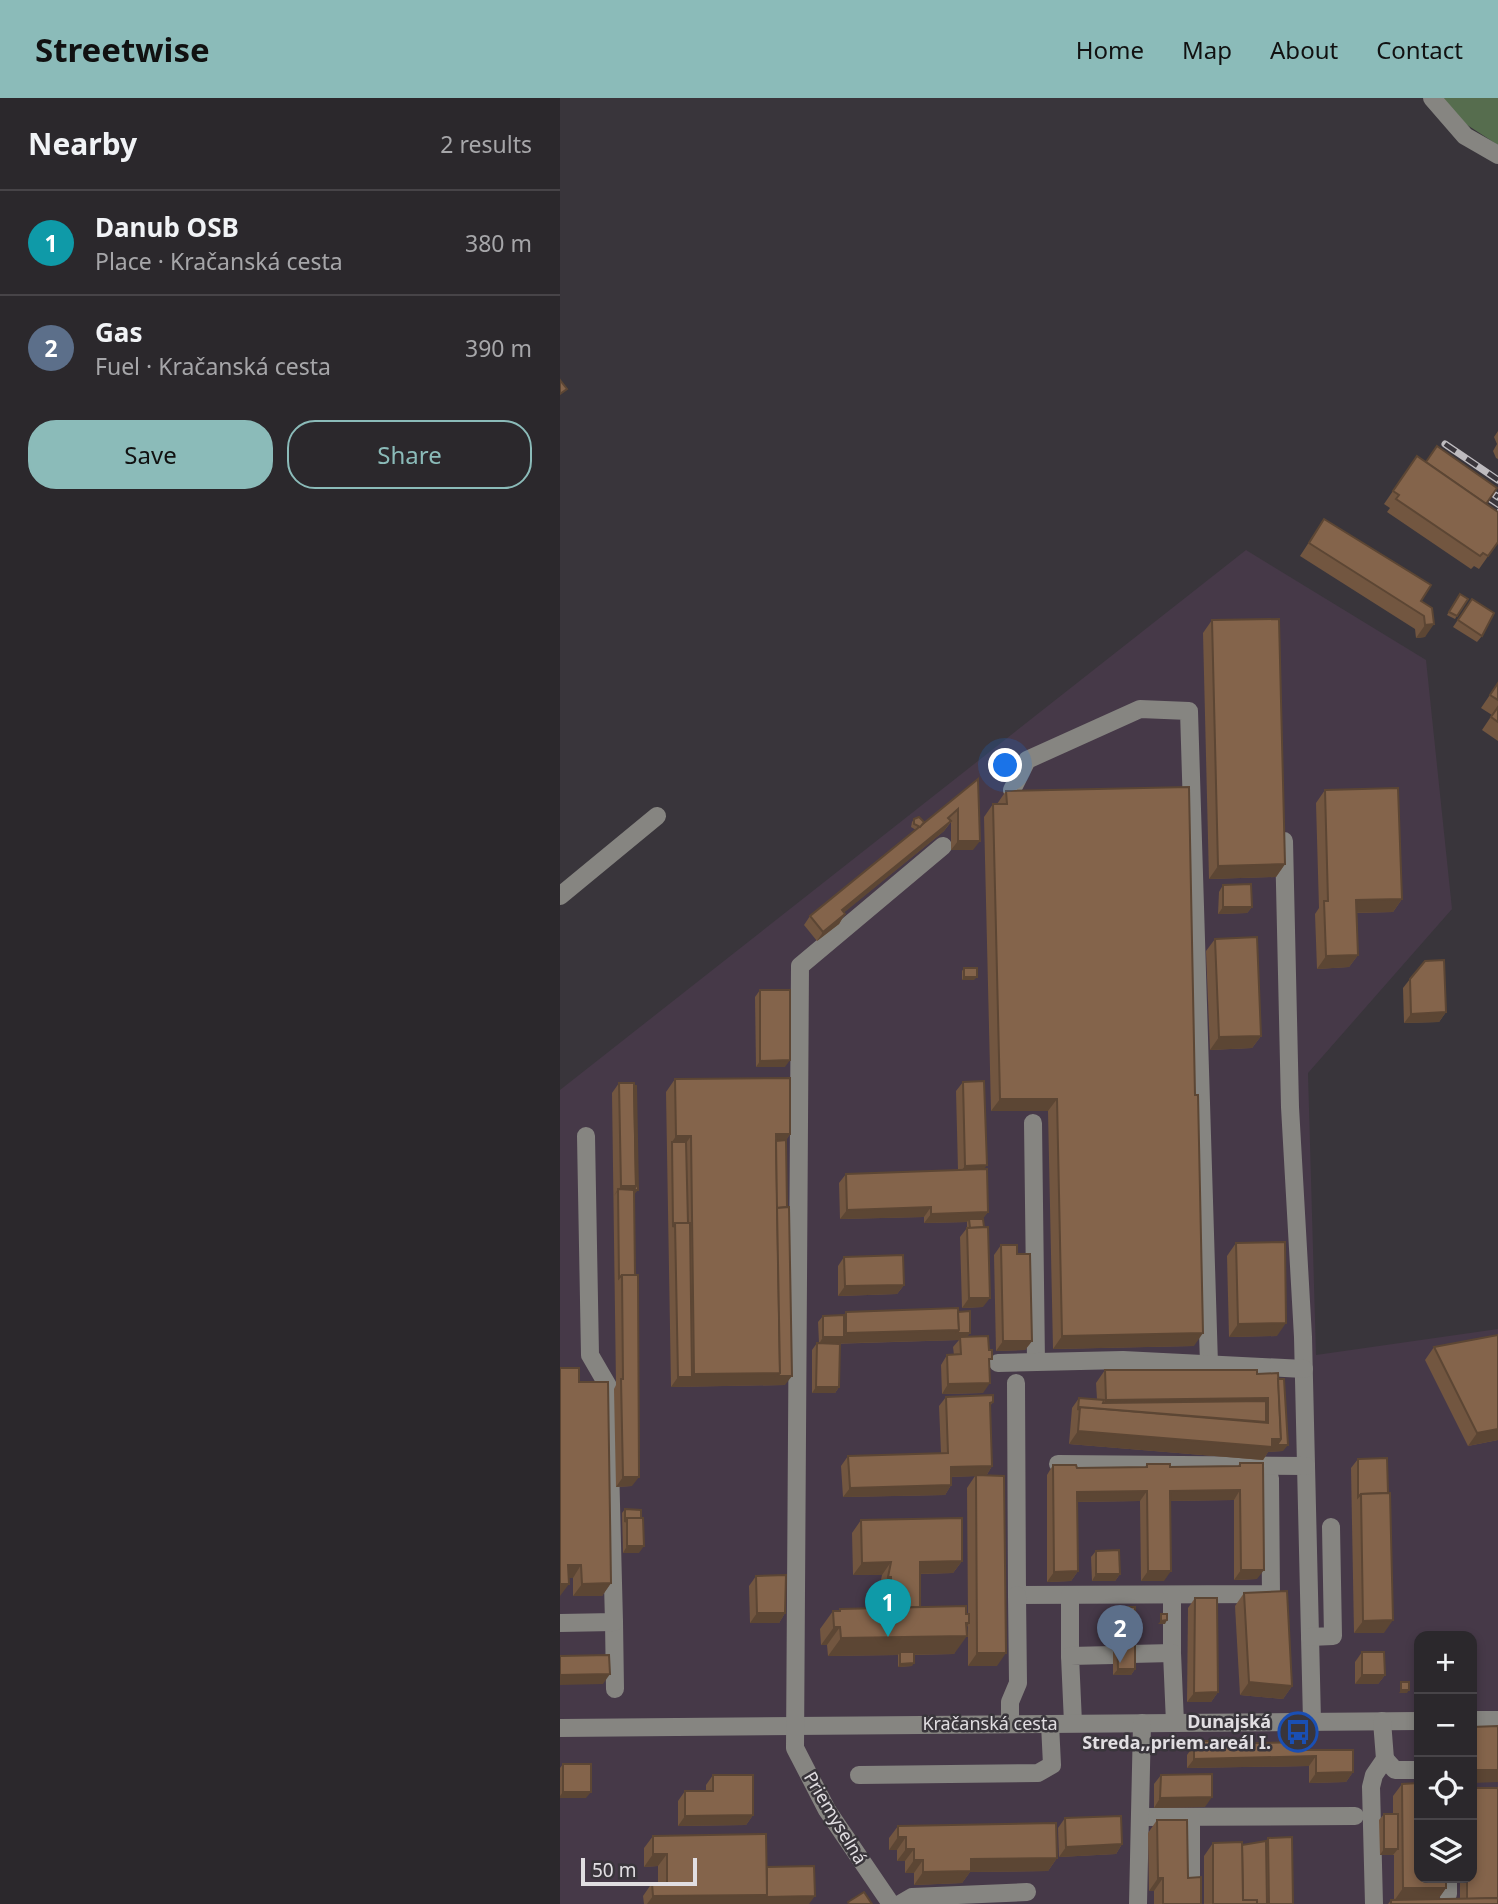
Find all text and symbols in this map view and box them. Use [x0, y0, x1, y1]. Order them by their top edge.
text: Streetwise [35, 27, 210, 72]
text: Home [1076, 33, 1144, 66]
text: Map [1182, 33, 1232, 66]
text: About [1270, 33, 1338, 66]
text: Contact [1376, 33, 1463, 66]
text: Nearby [28, 123, 137, 164]
text: 2 results [440, 128, 532, 160]
text: Danub OSB [95, 209, 239, 245]
text: 1 [44, 227, 58, 259]
text: 380 m [465, 227, 532, 259]
text: Place · Kračanská cesta [95, 245, 343, 277]
text: Gas [95, 314, 142, 350]
text: 2 [44, 332, 58, 364]
text: 390 m [465, 332, 532, 364]
text: Fuel · Kračanská cesta [95, 350, 331, 382]
button: Save [28, 420, 273, 489]
button: Share [287, 420, 532, 489]
your location [988, 748, 1022, 782]
pin: 1 [865, 1579, 911, 1637]
pin: 2 [1097, 1605, 1143, 1663]
map controls [1414, 1631, 1477, 1883]
button: + [1414, 1631, 1477, 1694]
button: − [1414, 1694, 1477, 1757]
place label: Dunajská Streda,,priem.areál I. [1082, 1709, 1271, 1754]
street label: Kračanská cesta [922, 1711, 1058, 1735]
bus stop icon: Dunajská Streda,,priem.areál I. [1277, 1711, 1319, 1753]
button: locate [1414, 1757, 1477, 1820]
street label: Priemyselná [799, 1767, 873, 1868]
button: layers [1414, 1820, 1477, 1883]
scale bar [581, 1855, 696, 1887]
text: 50 m [592, 1857, 636, 1883]

